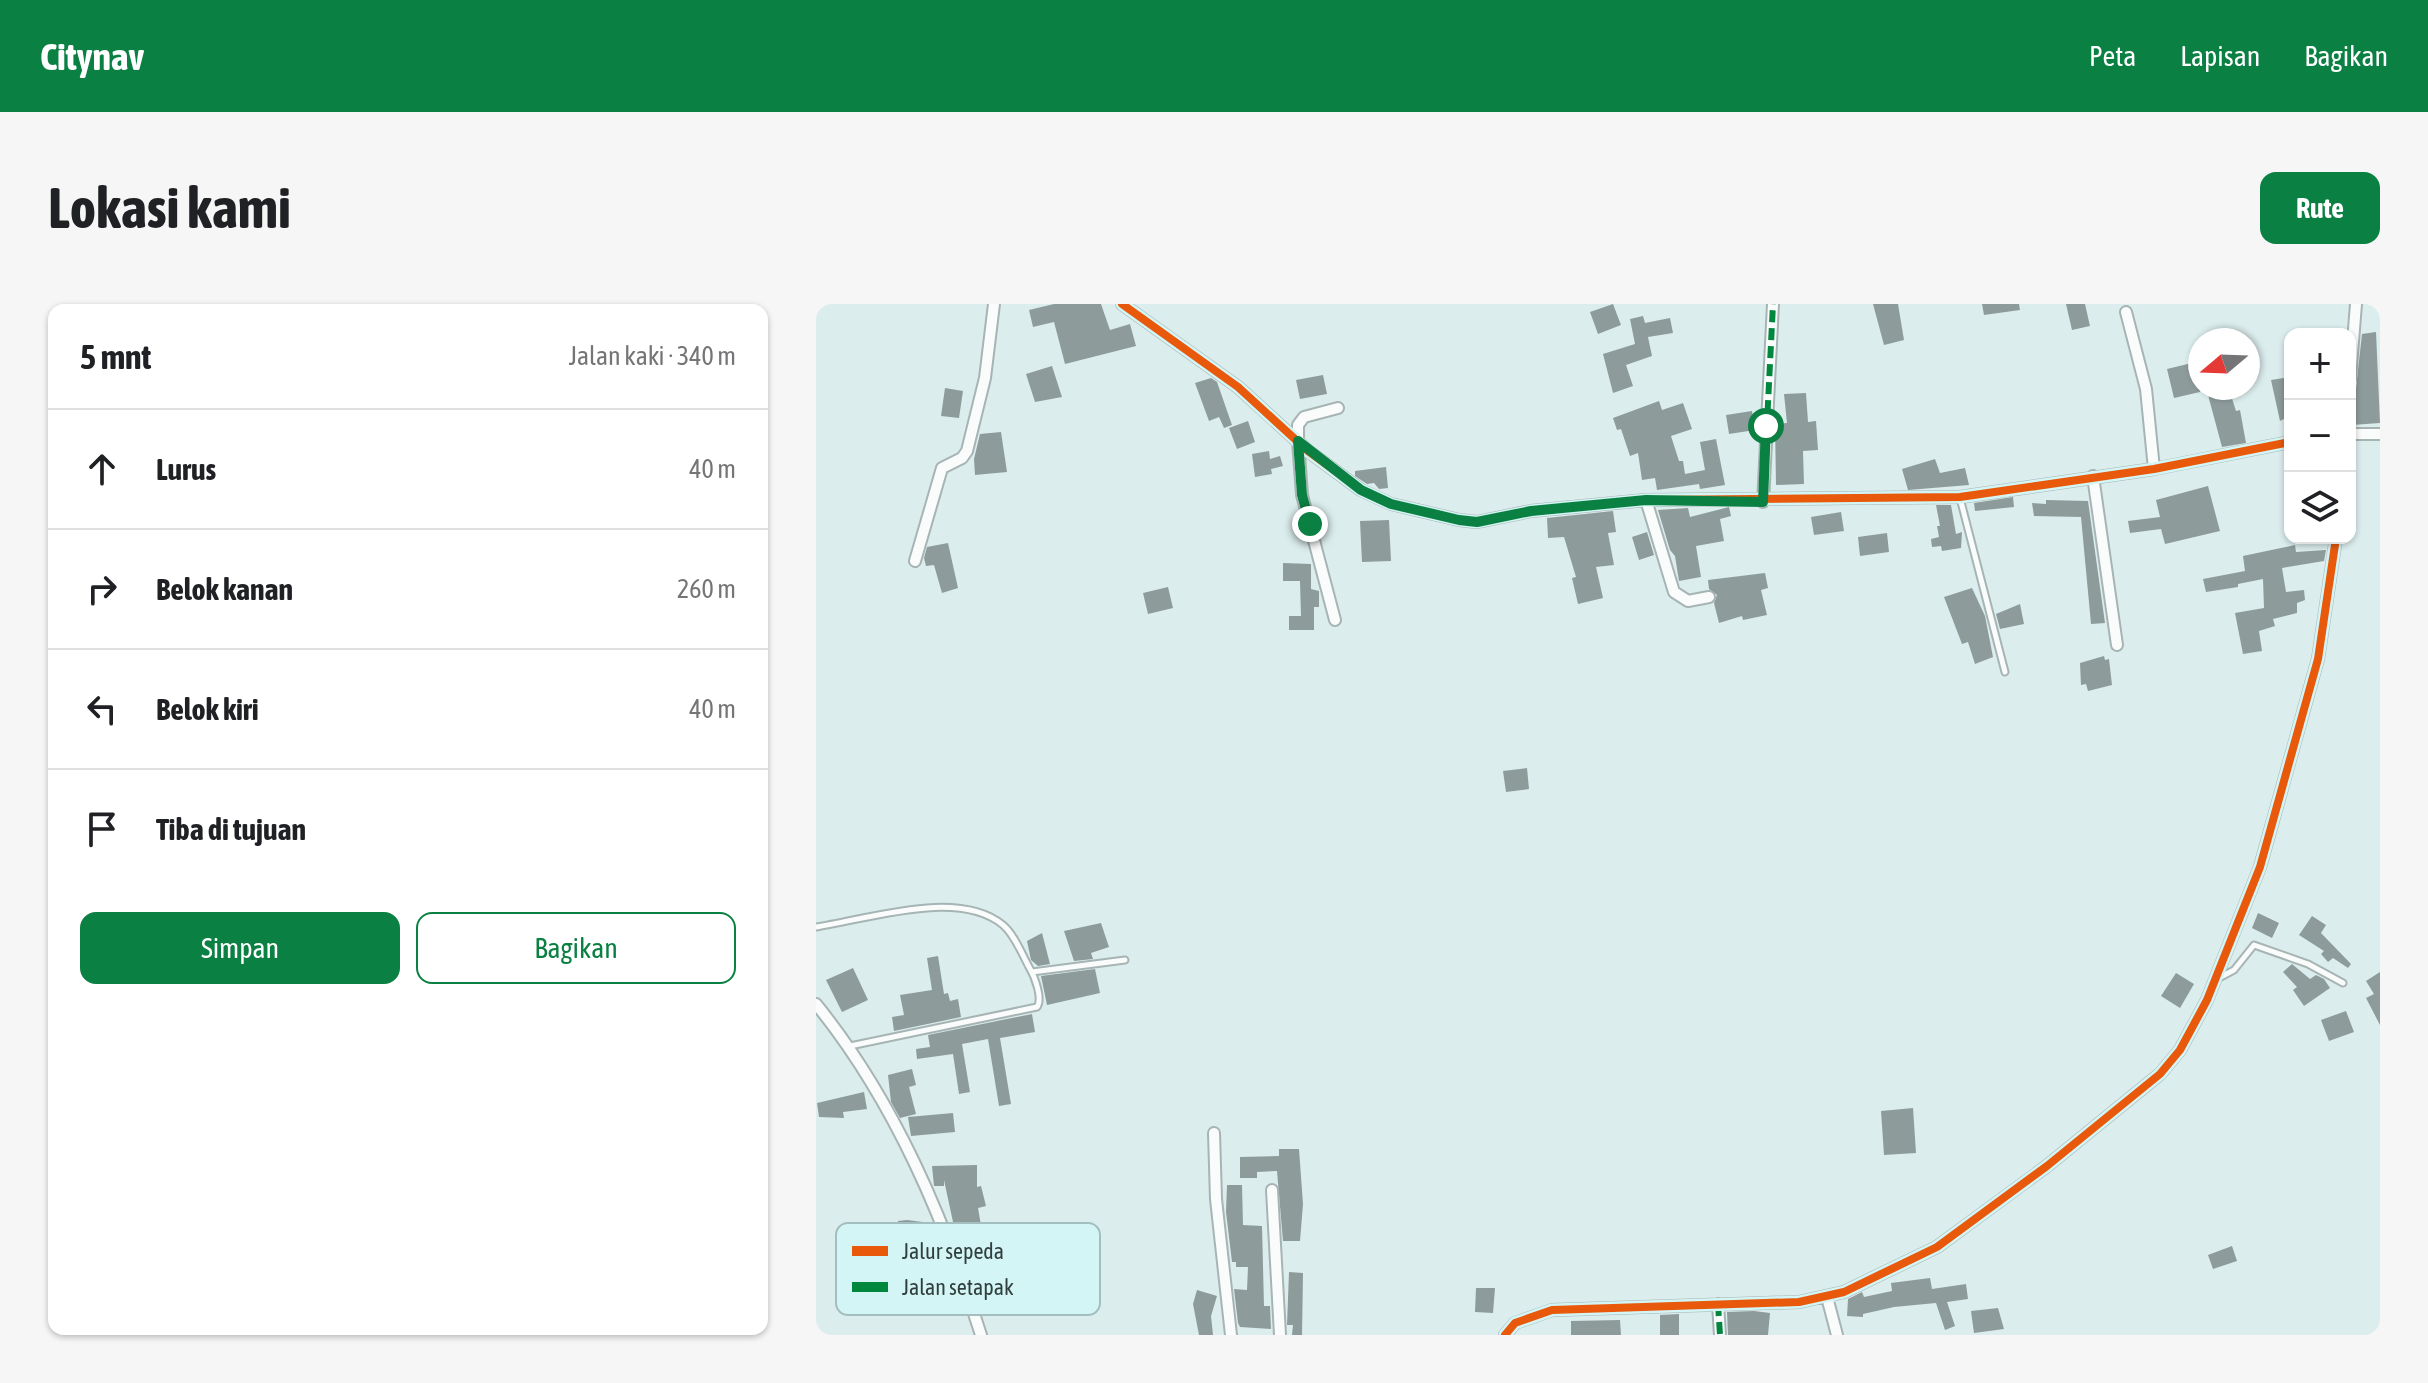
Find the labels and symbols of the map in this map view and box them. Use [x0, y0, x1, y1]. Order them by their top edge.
north arrow [2188, 328, 2260, 400]
route start [1748, 408, 1784, 444]
route end [1292, 506, 1328, 542]
legend [836, 1223, 1100, 1315]
text: Jalur sepeda [902, 1238, 1004, 1264]
text: Jalan setapak [902, 1274, 1014, 1300]

